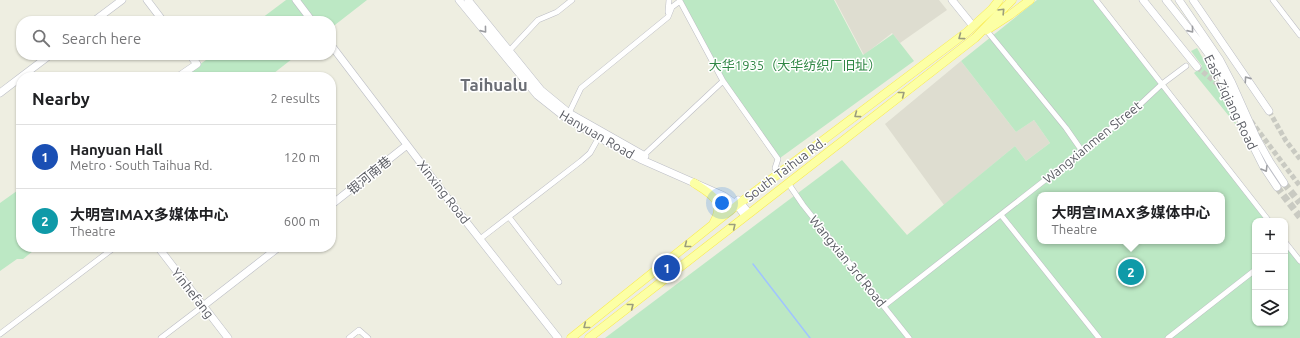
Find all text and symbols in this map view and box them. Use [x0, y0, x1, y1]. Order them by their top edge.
one-way arrow [997, 8, 1005, 16]
search box [16, 16, 336, 60]
one-way arrow [479, 26, 486, 33]
one-way arrow [1186, 26, 1193, 33]
icon: search [30, 27, 52, 49]
text: Search here [62, 30, 141, 47]
one-way arrow [958, 32, 965, 39]
street label: East Ziqiang Road [1202, 52, 1260, 152]
park label: 大华1935（大华纺织厂旧址） [709, 58, 881, 72]
district label: Taihualu [460, 75, 528, 94]
one-way arrow [1244, 76, 1252, 83]
text: Nearby [32, 89, 90, 108]
text: 2 results [270, 91, 320, 105]
one-way arrow [898, 92, 905, 99]
street label: Wangxianmen Street [1040, 98, 1144, 186]
street label: Hanyuan Road [557, 107, 637, 161]
one-way arrow [855, 110, 862, 117]
street label: South Taihua Rd. [742, 134, 828, 204]
text: Hanyuan Hall [70, 141, 163, 158]
text: 1 [41, 150, 49, 164]
text: 120 m [284, 150, 320, 164]
street label: 银河南巷 [344, 153, 394, 197]
text: Metro · South Taihua Rd. [70, 158, 213, 172]
street label: Xinxing Road [415, 158, 473, 226]
one-way arrow [1261, 165, 1268, 172]
popup [1037, 192, 1225, 244]
your location [712, 193, 732, 213]
text: 大明宫IMAX多媒体中心 [1052, 204, 1210, 221]
text: 大明宫IMAX多媒体中心 [70, 206, 229, 223]
street label: Wangxian 3rd Road [807, 213, 889, 309]
text: 2 [41, 214, 49, 228]
text: 600 m [284, 214, 320, 228]
map controls [1252, 218, 1288, 326]
button: + [1252, 218, 1288, 254]
text: Theatre [1052, 222, 1097, 236]
one-way arrow [729, 223, 736, 230]
text: Theatre [70, 224, 116, 238]
one-way arrow [685, 241, 692, 248]
pin: 1 [654, 253, 680, 283]
button: − [1252, 254, 1288, 290]
pin: 2 [1118, 257, 1144, 287]
street label: Yinhefang [169, 265, 217, 321]
button: layers [1252, 290, 1288, 326]
one-way arrow [626, 303, 633, 310]
one-way arrow [583, 321, 590, 328]

